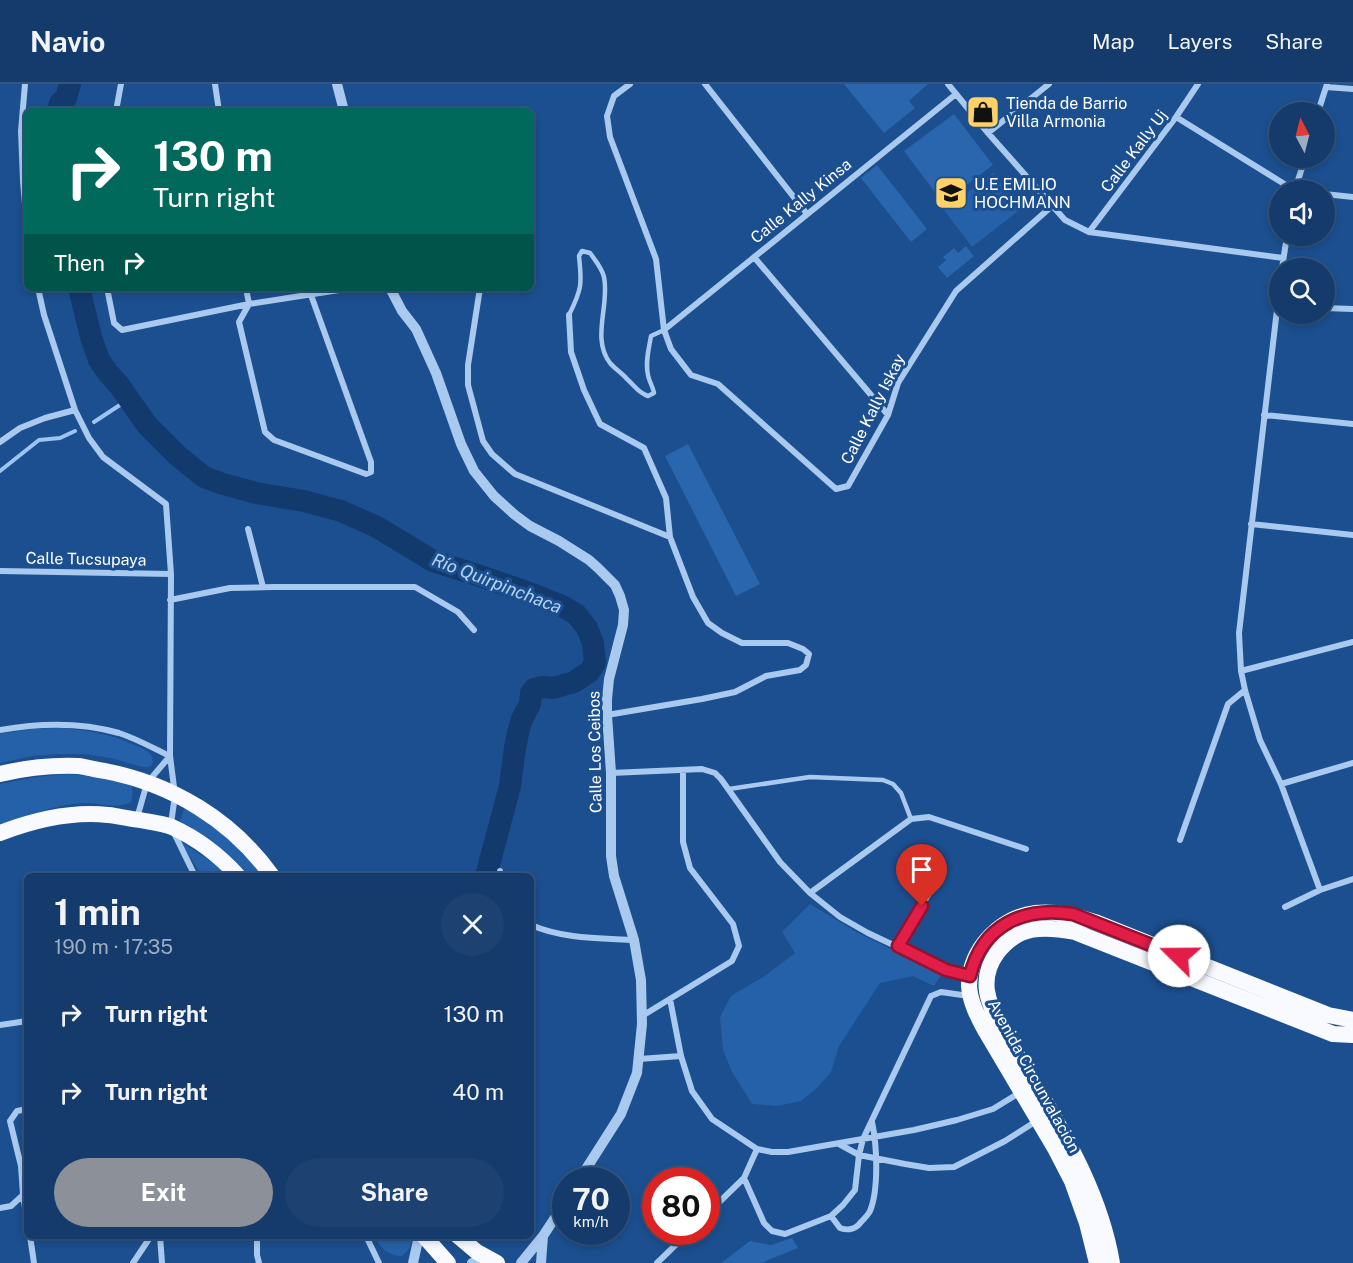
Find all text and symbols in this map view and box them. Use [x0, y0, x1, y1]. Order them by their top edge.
text: Navio [30, 25, 105, 58]
text: Map [1092, 29, 1135, 54]
text: Layers [1168, 29, 1232, 54]
text: Share [1265, 29, 1323, 54]
shop icon: Tienda de Barrio Villa Armonia [965, 94, 1001, 130]
place label: Tienda de Barrio Villa Armonia [1006, 94, 1127, 131]
north arrow [1269, 102, 1335, 168]
map controls [1269, 102, 1335, 324]
street label: Calle Kally Uj [1097, 106, 1171, 196]
text: 130 m [153, 131, 273, 180]
icon: right [54, 132, 132, 210]
street label: Calle Kally Kinsa [747, 155, 855, 247]
school or university icon: U.E EMILIO HOCHMANN [933, 175, 969, 211]
place label: U.E EMILIO HOCHMANN [974, 175, 1071, 212]
button: sound [1269, 180, 1335, 246]
text: Turn right [153, 181, 276, 213]
icon: right [117, 246, 150, 279]
text: Then [54, 250, 105, 276]
button: search [1269, 258, 1335, 324]
street label: Calle Kally Iskay [837, 350, 909, 467]
street label: Calle Tucsupaya [25, 548, 147, 570]
water label: Río Quirpinchaca [429, 549, 565, 617]
street label: Calle Los Ceibos [584, 691, 606, 813]
pin [896, 844, 947, 906]
icon: arrive [905, 853, 938, 886]
text: 1 min [54, 891, 141, 933]
button: close [441, 893, 504, 956]
position arrow [1147, 924, 1211, 988]
text: 190 m · 17:35 [54, 935, 173, 959]
street label: Avenida Circunvalación [984, 996, 1084, 1156]
icon: right [54, 998, 87, 1031]
text: Turn right [105, 1001, 208, 1027]
text: 130 m [443, 1001, 504, 1027]
icon: right [54, 1076, 87, 1109]
text: Turn right [105, 1079, 208, 1105]
text: 40 m [452, 1079, 504, 1105]
button: Exit [54, 1158, 273, 1227]
button: Share [285, 1158, 504, 1227]
speed limit sign: 80 [642, 1167, 720, 1245]
text: 70 [572, 1181, 610, 1217]
text: km/h [573, 1213, 609, 1230]

